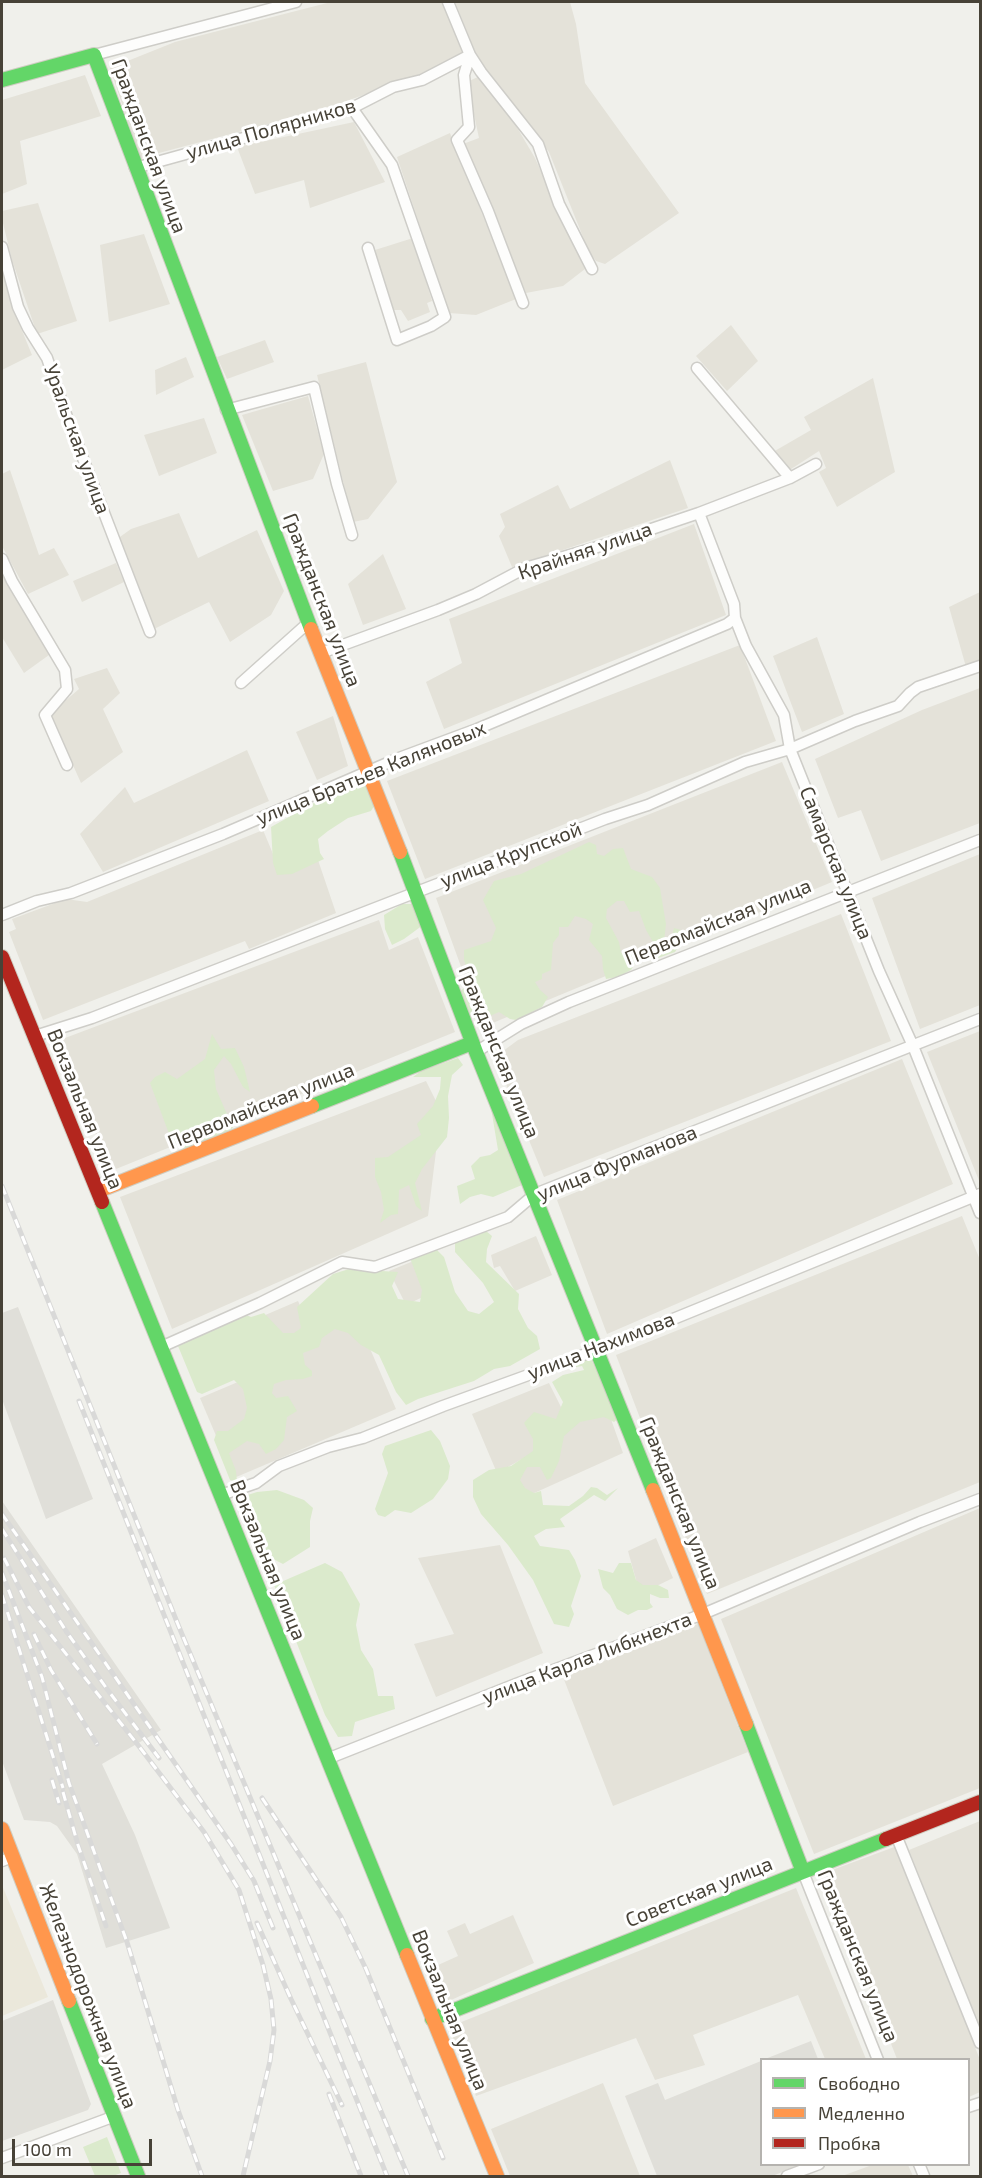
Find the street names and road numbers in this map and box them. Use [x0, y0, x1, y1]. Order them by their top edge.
street label: Гражданская улица [106, 55, 192, 237]
street label: улица Полярников [183, 93, 359, 165]
street label: Уральская улица [39, 361, 115, 517]
street label: Гражданская улица [278, 510, 366, 690]
street label: Крайняя улица [515, 517, 655, 585]
street label: улица Братьев Каляновых [253, 716, 489, 830]
street label: Самарская улица [794, 783, 878, 943]
street label: улица Крупской [437, 817, 585, 893]
street label: Первомайская улица [621, 874, 815, 970]
street label: Гражданская улица [453, 962, 545, 1142]
street label: Вокзальная улица [42, 1025, 128, 1193]
street label: Первомайская улица [164, 1058, 358, 1154]
street label: улица Фурманова [534, 1120, 700, 1206]
street label: улица Нахимова [524, 1307, 678, 1385]
street label: Гражданская улица [634, 1413, 726, 1593]
street label: Вокзальная улица [225, 1476, 311, 1644]
street label: улица Карла Либкнехта [479, 1607, 695, 1709]
street label: Советская улица [622, 1852, 776, 1932]
street label: Гражданская улица [812, 1866, 904, 2046]
street label: Железнодорожная улица [34, 1880, 142, 2112]
street label: Вокзальная улица [407, 1926, 493, 2094]

